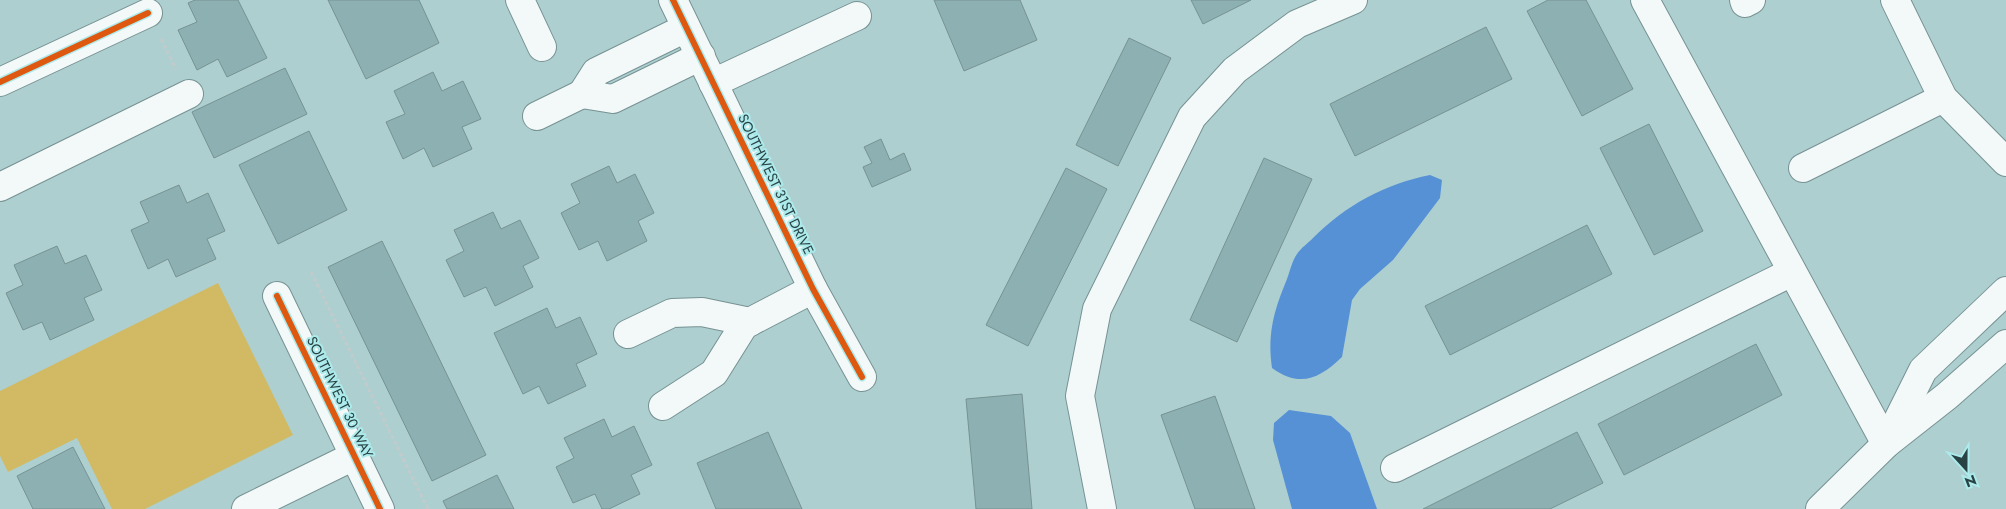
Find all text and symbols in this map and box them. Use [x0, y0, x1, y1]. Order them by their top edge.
street label: SOUTHWEST 31ST DRIVE [733, 110, 819, 258]
street label: SOUTHWEST 30 WAY [302, 333, 378, 461]
north arrow [1941, 444, 1991, 494]
text: N [1962, 470, 1979, 492]

